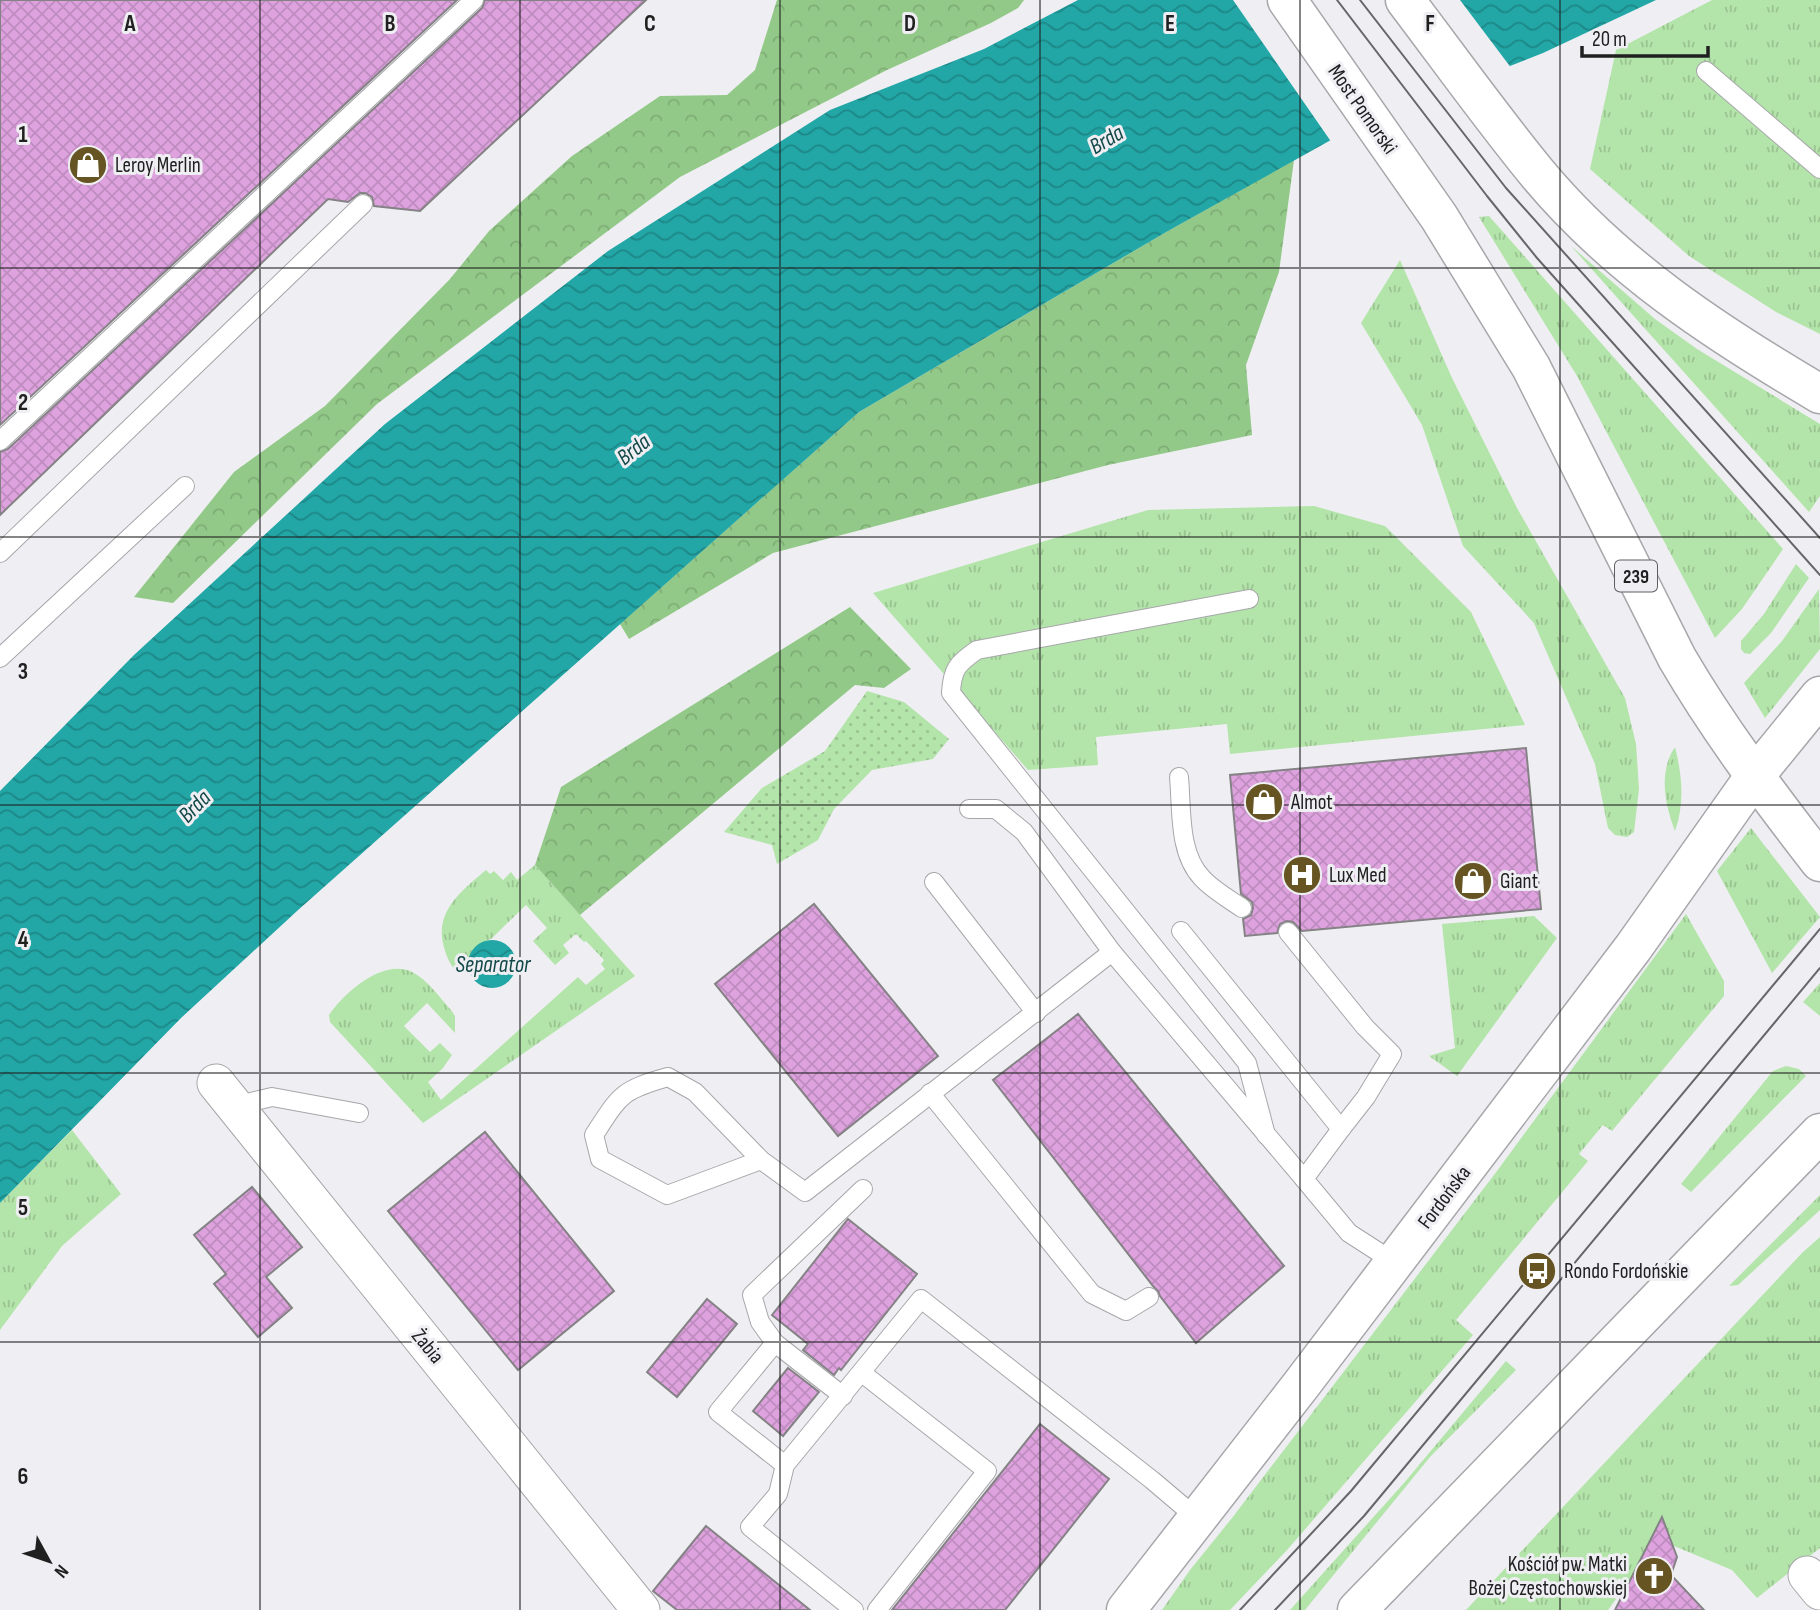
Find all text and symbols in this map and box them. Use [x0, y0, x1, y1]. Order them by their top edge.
text: A [124, 10, 137, 38]
text: B [385, 10, 396, 38]
text: C [644, 10, 656, 38]
text: D [904, 10, 916, 38]
text: E [1165, 10, 1175, 38]
text: F [1425, 10, 1435, 38]
scale bar [1582, 14, 1708, 58]
text: 20 m [1592, 27, 1627, 52]
street label: Most Pomorski [1323, 60, 1402, 159]
water label: Brda [1084, 119, 1129, 161]
text: 1 [18, 121, 28, 149]
shop icon: Leroy Merlin [67, 144, 109, 186]
place label: Leroy Merlin [115, 153, 201, 178]
text: 2 [18, 389, 28, 417]
water label: Brda [611, 428, 657, 472]
road number: 239 [1615, 561, 1657, 592]
text: 3 [18, 658, 28, 686]
shop icon: Almot [1243, 781, 1285, 823]
water label: Brda [173, 784, 217, 829]
place label: Almot [1290, 790, 1333, 815]
hospital icon: Lux Med [1281, 854, 1323, 896]
shop icon: Giant [1452, 860, 1494, 902]
place label: Lux Med [1329, 863, 1386, 888]
place label: Giant [1500, 869, 1538, 894]
text: 4 [18, 926, 29, 954]
water label: Separator [455, 951, 532, 979]
street label: Fordońska [1413, 1161, 1476, 1234]
text: 5 [18, 1194, 28, 1222]
bus stop icon: Rondo Fordońskie [1516, 1250, 1558, 1292]
place label: Rondo Fordońskie [1564, 1259, 1688, 1284]
street label: Żabia [406, 1324, 449, 1369]
text: 6 [18, 1463, 28, 1491]
north arrow [14, 1526, 84, 1596]
place label: Kościół pw. Matki Bożej Częstochowskiej [1469, 1552, 1627, 1601]
church icon: Kościół pw. Matki Bożej Częstochowskiej [1633, 1555, 1675, 1597]
text: N [49, 1560, 73, 1582]

